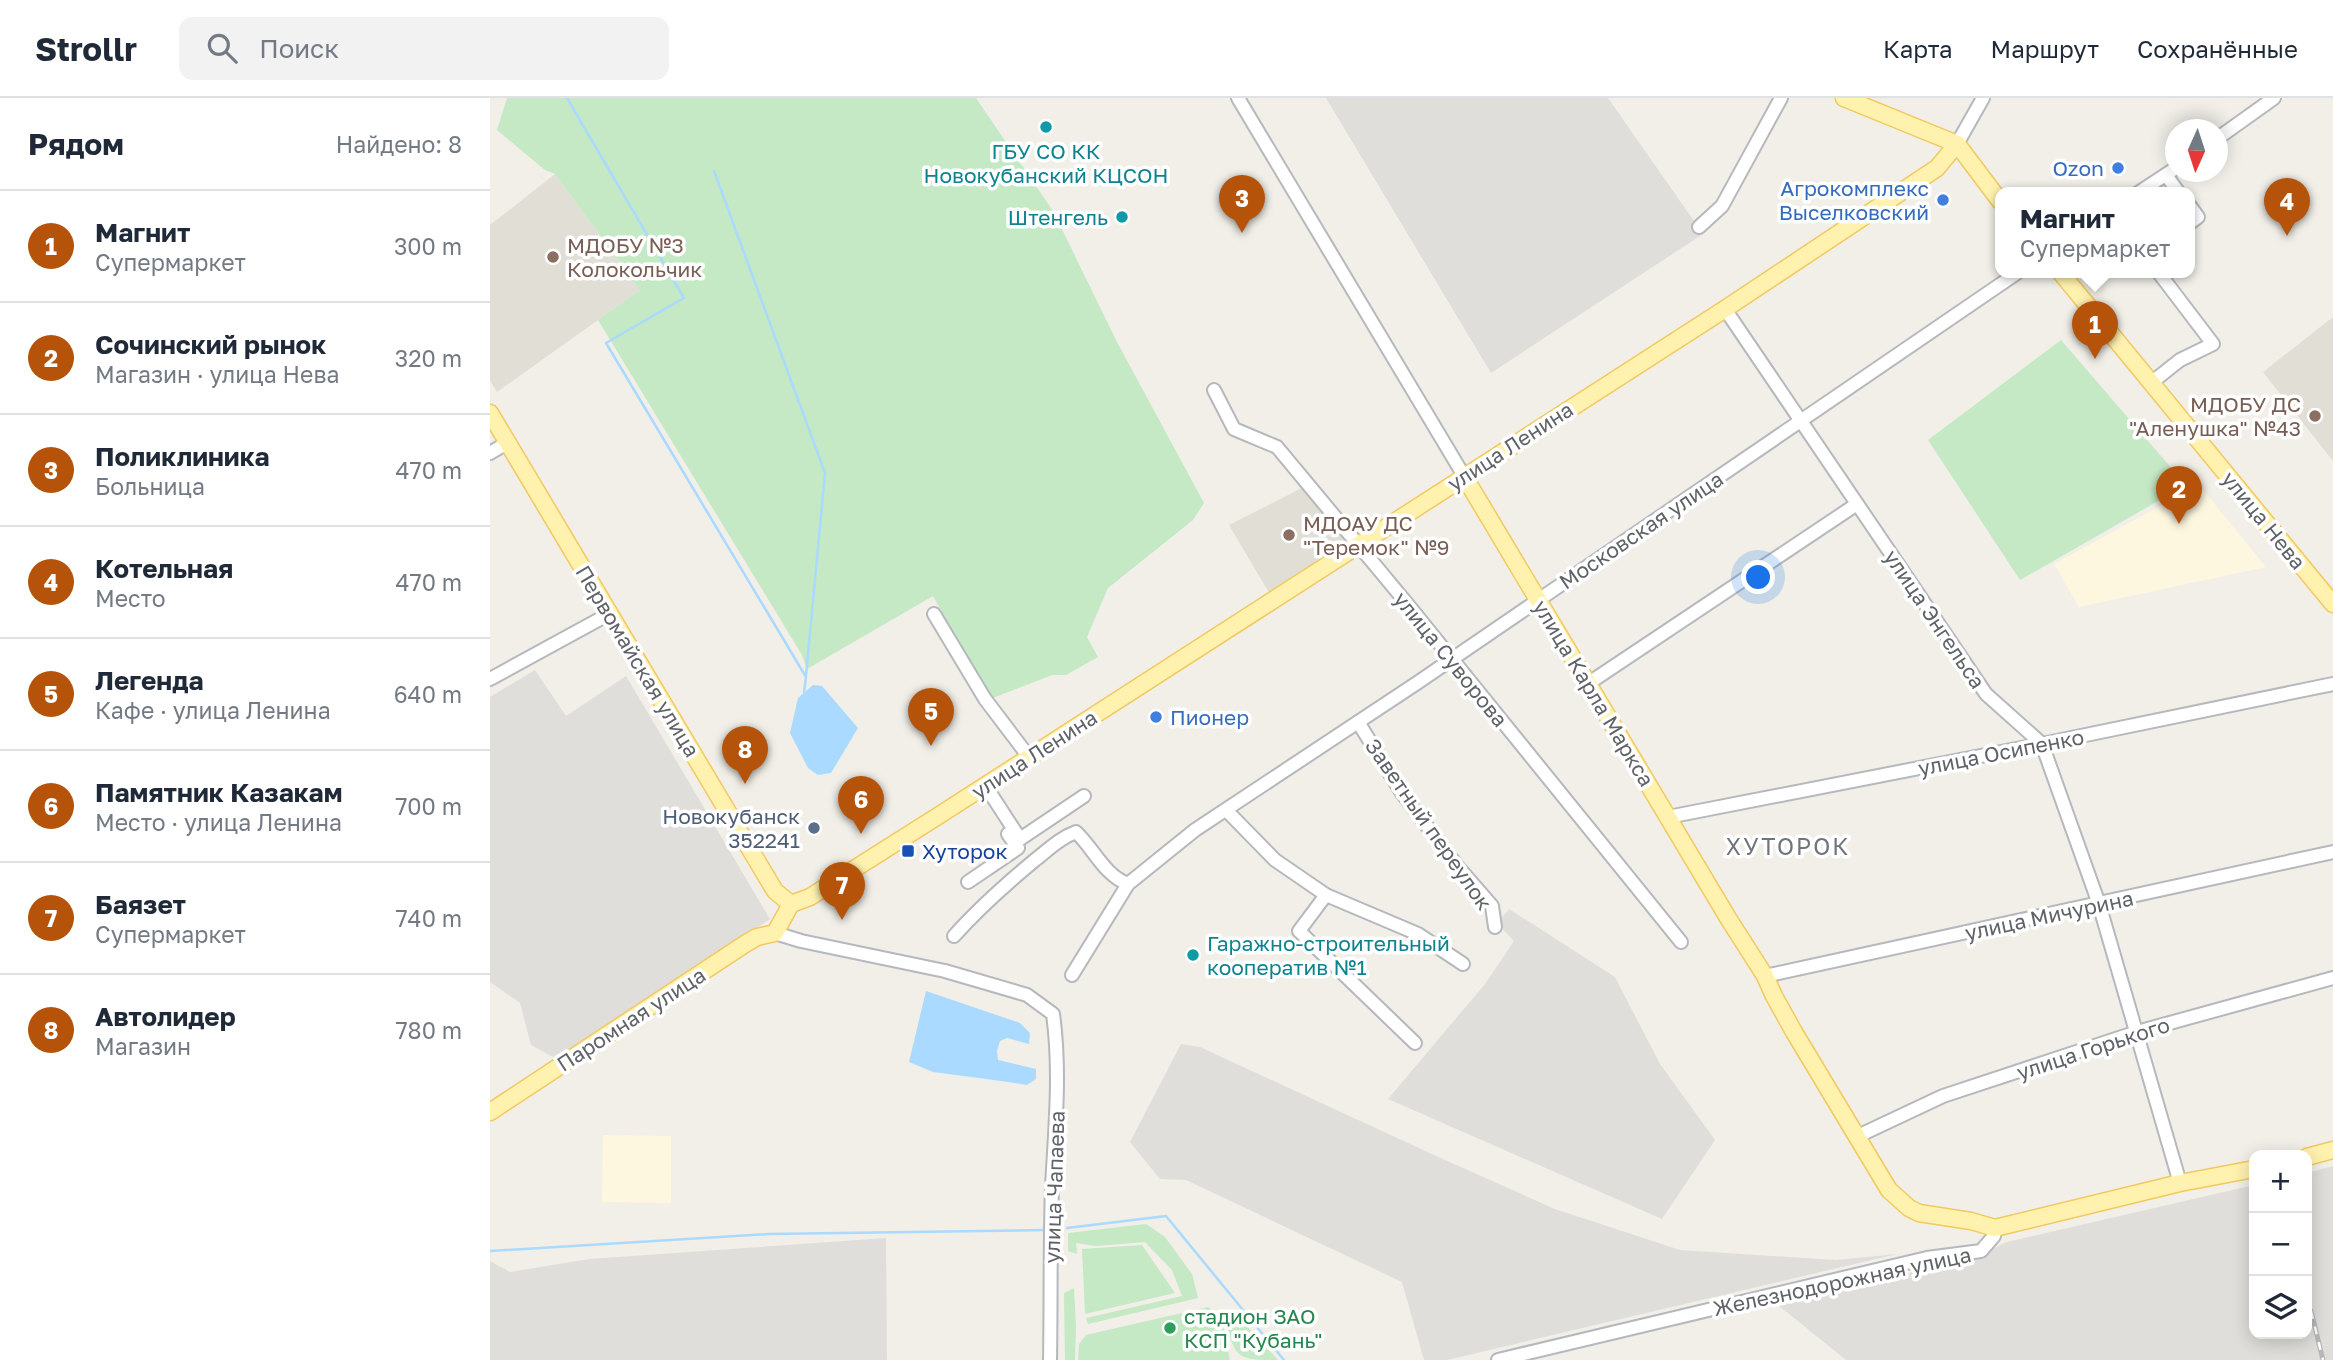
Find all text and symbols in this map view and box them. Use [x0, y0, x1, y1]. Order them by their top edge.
search box [179, 17, 669, 80]
text: Strollr [35, 29, 137, 68]
icon: search [203, 29, 241, 67]
text: Поиск [259, 33, 339, 64]
text: Карта [1883, 34, 1953, 63]
text: Маршрут [1991, 34, 2099, 63]
text: Сохранённые [2137, 34, 2298, 63]
marker: ГБУ СО КК Новокубанский КЦСОН [1038, 119, 1054, 135]
north arrow [2165, 119, 2228, 182]
text: Рядом [28, 126, 124, 162]
text: Найдено: 8 [336, 130, 462, 158]
place label: ГБУ СО КК Новокубанский КЦСОН [924, 138, 1168, 188]
place label: Ozon [2052, 155, 2104, 181]
marker: Ozon [2110, 160, 2126, 176]
pin: 3 [1219, 175, 1265, 233]
place label: Агрокомплекс Выселковский [1779, 175, 1929, 225]
pin: 4 [2264, 178, 2310, 236]
popup [1995, 187, 2195, 278]
marker: Агрокомплекс Выселковский [1935, 192, 1951, 208]
text: Магнит [2020, 203, 2115, 234]
place label: Штенгель [1008, 204, 1108, 230]
marker: Штенгель [1114, 209, 1130, 225]
text: Магнит [95, 217, 190, 248]
text: 1 [45, 232, 57, 260]
text: 300 m [394, 232, 462, 260]
place label: МДОБУ №3 Колокольчик [567, 232, 702, 282]
text: Супермаркет [2020, 234, 2170, 262]
text: Супермаркет [95, 248, 246, 276]
marker: МДОБУ №3 Колокольчик [545, 249, 561, 265]
pin: 1 [2072, 301, 2118, 359]
text: Сочинский рынок [95, 329, 326, 360]
text: 2 [44, 344, 58, 372]
text: 320 m [395, 344, 462, 372]
text: Магазин · улица Нева [95, 360, 339, 388]
place label: МДОБУ ДС "Аленушка" №43 [2129, 391, 2301, 441]
street label: улица Ленина [1442, 396, 1578, 496]
marker: МДОБУ ДС "Аленушка" №43 [2307, 408, 2323, 424]
text: Поликлиника [95, 441, 270, 472]
text: 3 [44, 456, 58, 484]
text: 470 m [395, 456, 462, 484]
street label: Московская улица [1554, 465, 1728, 595]
pin: 2 [2156, 466, 2202, 524]
street label: улица Нева [2217, 466, 2311, 574]
text: Больница [95, 472, 205, 500]
place label: МДОАУ ДС "Теремок" №9 [1303, 510, 1450, 560]
marker: МДОАУ ДС "Теремок" №9 [1281, 527, 1297, 543]
street label: улица Энгельса [1879, 545, 1991, 693]
text: Котельная [95, 553, 233, 584]
street label: Первомайская улица [570, 560, 706, 762]
your location [1741, 560, 1775, 594]
text: 4 [44, 568, 58, 596]
text: 470 m [395, 568, 462, 596]
text: Место [95, 584, 166, 612]
street label: улица Суворова [1388, 586, 1514, 732]
street label: улица Карла Маркса [1528, 595, 1660, 791]
text: Легенда [95, 665, 204, 696]
text: 5 [44, 680, 58, 708]
text: 640 m [394, 680, 462, 708]
pin: 5 [908, 688, 954, 746]
text: Кафе · улица Ленина [95, 696, 331, 724]
street label: улица Ленина [966, 704, 1102, 804]
place label: Пионер [1170, 704, 1249, 730]
marker: Пионер [1148, 709, 1164, 725]
street label: улица Осипенко [1916, 723, 2086, 781]
pin: 8 [722, 726, 768, 784]
street label: Заветный переулок [1360, 733, 1498, 915]
pin: 6 [838, 776, 884, 834]
text: Памятник Казакам [95, 777, 342, 808]
text: 6 [44, 792, 58, 820]
text: 700 m [395, 792, 462, 820]
place label: Новокубанск 352241 [662, 803, 800, 853]
text: Место · улица Ленина [95, 808, 342, 836]
marker: Новокубанск 352241 [806, 820, 822, 836]
district label: ХУТОРОК [1726, 832, 1850, 860]
place label: Хуторок [922, 838, 1007, 864]
marker: Хуторок [900, 843, 916, 859]
pin: 7 [819, 862, 865, 920]
street label: улица Мичурина [1962, 884, 2136, 946]
text: Баязет [95, 889, 186, 920]
text: 7 [45, 904, 57, 932]
text: 740 m [395, 904, 462, 932]
text: Супермаркет [95, 920, 246, 948]
place label: Гаражно-строительный кооператив №1 [1207, 930, 1450, 980]
marker: Гаражно-строительный кооператив №1 [1185, 947, 1201, 963]
street label: Паромная улица [552, 961, 710, 1077]
text: Автолидер [95, 1001, 236, 1032]
street label: улица Горького [2013, 1011, 2173, 1085]
text: 8 [44, 1016, 58, 1044]
text: 780 m [395, 1016, 462, 1044]
text: Магазин [95, 1032, 191, 1060]
street label: улица Чапаева [1038, 1110, 1070, 1264]
map controls [2249, 1150, 2312, 1339]
button: + [2249, 1150, 2312, 1213]
button: − [2249, 1213, 2312, 1276]
street label: Железнодорожная улица [1711, 1241, 1973, 1321]
button: layers [2249, 1276, 2312, 1339]
place label: стадион ЗАО КСП "Кубань" [1184, 1303, 1323, 1353]
marker: стадион ЗАО КСП "Кубань" [1162, 1320, 1178, 1336]

